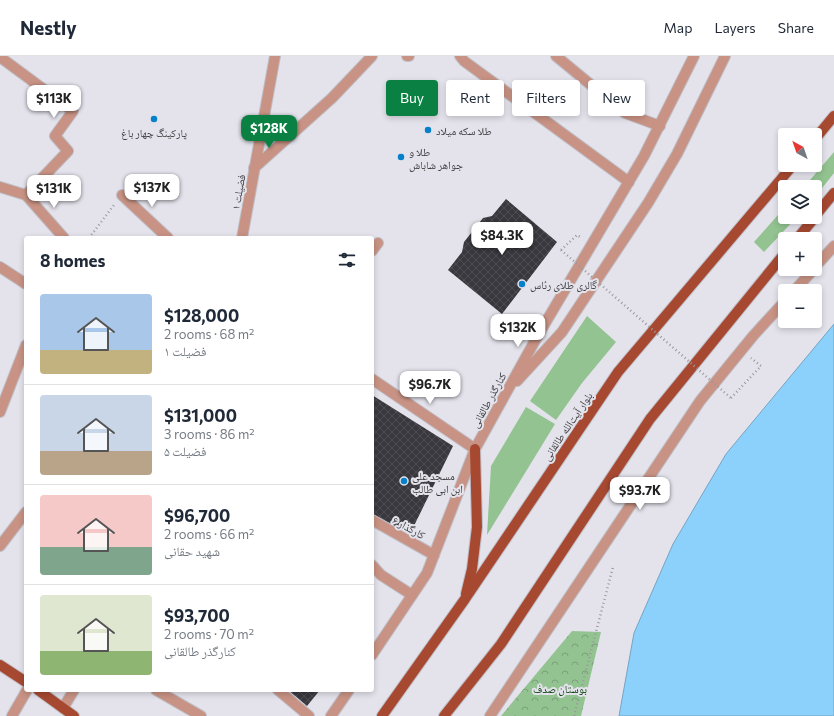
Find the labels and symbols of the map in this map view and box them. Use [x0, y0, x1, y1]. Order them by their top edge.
pin: $113K [26, 85, 82, 119]
marker: پارکینگ چهار باغ [149, 114, 159, 124]
pin: $128K [241, 115, 297, 149]
place label: طلا سکه میلاد [436, 124, 492, 137]
marker: طلا سکه میلاد [423, 125, 433, 135]
place label: پارکینگ چهار باغ [121, 126, 187, 140]
north arrow [778, 128, 822, 172]
place label: طلا و جواهر شاباش [409, 145, 463, 172]
marker: طلا و جواهر شاباش [396, 152, 406, 162]
street label: فضیلت ۱ [228, 173, 248, 211]
pin: $137K [124, 174, 180, 208]
pin: $131K [26, 175, 82, 209]
pin: $84.3K [469, 222, 535, 256]
place label: گالری طلای رئاس [530, 278, 598, 292]
marker: گالری طلای رئاس [517, 279, 527, 289]
pin: $132K [490, 314, 546, 348]
street label: کنارگذر طالقانی [468, 370, 510, 430]
pin: $96.7K [397, 371, 463, 405]
street label: بلوار آیت‌الله طالقانی [539, 389, 596, 463]
place label: مسجد علی ابن ابی طالب [412, 469, 463, 496]
marker: مسجد علی ابن ابی طالب [399, 476, 409, 486]
pin: $93.7K [607, 477, 673, 511]
street label: کارگذار ۶ [390, 513, 428, 541]
park label: بوستان صدف [533, 682, 587, 696]

